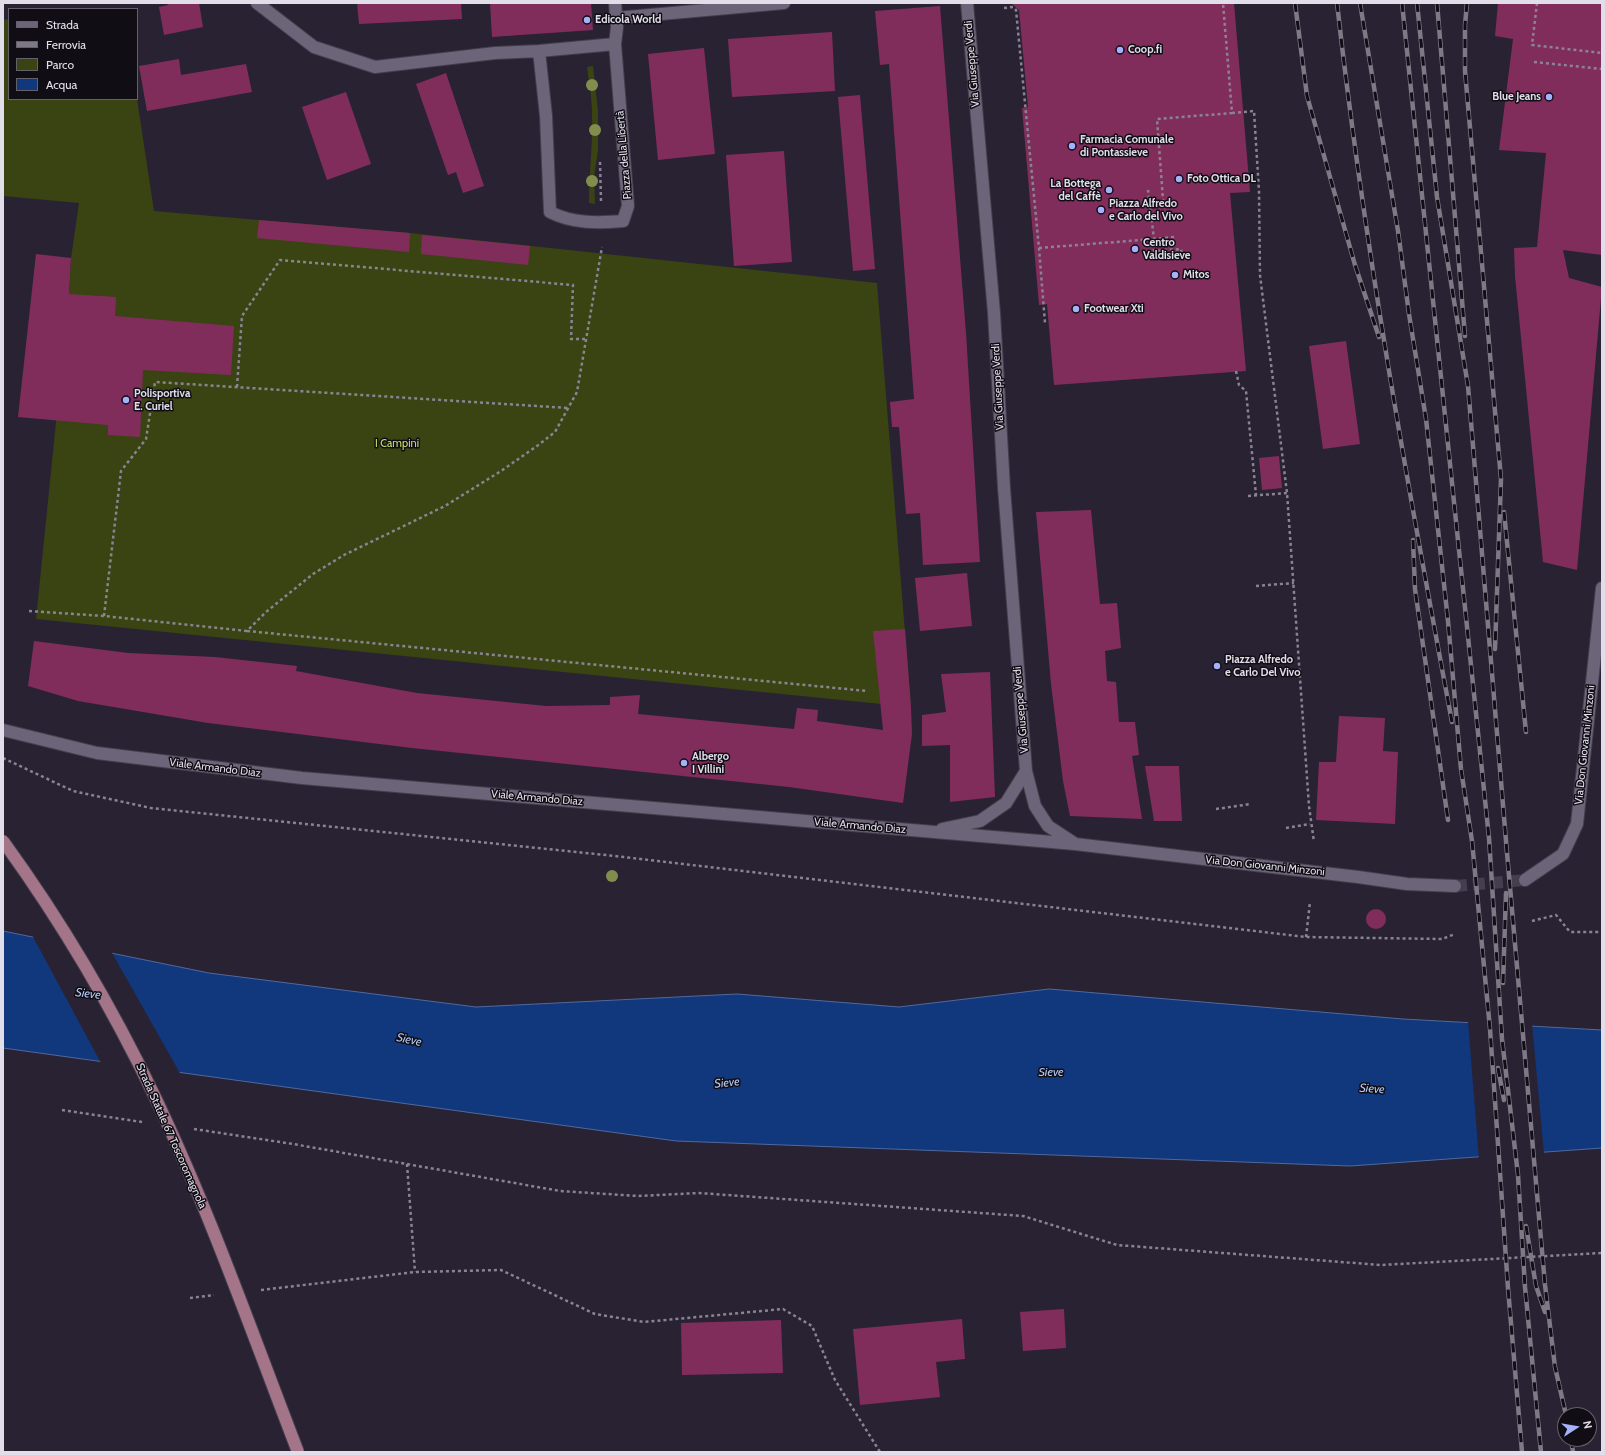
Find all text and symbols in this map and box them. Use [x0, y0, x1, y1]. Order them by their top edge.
legend [8, 8, 138, 100]
place label: Edicola World [595, 13, 661, 27]
marker: Edicola World [582, 15, 592, 25]
text: Strada [46, 17, 79, 32]
street label: Via Giuseppe Verdi [962, 20, 982, 108]
text: Ferrovia [46, 37, 86, 52]
place label: Coop.fi [1128, 43, 1162, 57]
marker: Coop.fi [1115, 45, 1125, 55]
text: Parco [46, 57, 74, 72]
text: Acqua [46, 77, 77, 92]
place label: Blue Jeans [1492, 90, 1541, 104]
marker: Blue Jeans [1544, 92, 1554, 102]
street label: Piazza della Libertà [614, 110, 634, 200]
place label: Farmacia Comunale di Pontassieve [1080, 133, 1174, 159]
marker: Farmacia Comunale di Pontassieve [1067, 141, 1077, 151]
place label: Foto Ottica DL [1187, 172, 1256, 186]
marker: Foto Ottica DL [1174, 174, 1184, 184]
place label: La Bottega del Caffè [1050, 177, 1101, 203]
marker: La Bottega del Caffè [1104, 185, 1114, 195]
place label: Piazza Alfredo e Carlo del Vivo [1109, 197, 1183, 223]
marker: Piazza Alfredo e Carlo del Vivo [1096, 205, 1106, 215]
place label: Centro Valdisieve [1143, 236, 1191, 262]
marker: Centro Valdisieve [1130, 244, 1140, 254]
place label: Mitos [1183, 268, 1209, 282]
marker: Mitos [1170, 270, 1180, 280]
place label: Footwear Xti [1084, 302, 1144, 316]
marker: Footwear Xti [1071, 304, 1081, 314]
street label: Via Giuseppe Verdi [989, 343, 1007, 431]
place label: Polisportiva E. Curiel [134, 387, 190, 413]
marker: Polisportiva E. Curiel [121, 395, 131, 405]
park label: I Campini [375, 437, 419, 451]
place label: Piazza Alfredo e Carlo Del Vivo [1225, 653, 1300, 679]
marker: Piazza Alfredo e Carlo Del Vivo [1212, 661, 1222, 671]
street label: Via Giuseppe Verdi [1011, 666, 1031, 754]
street label: Via Don Giovanni Minzoni [1572, 685, 1598, 805]
place label: Albergo I Villini [692, 750, 729, 776]
street label: Viale Armando Diaz [168, 756, 262, 780]
marker: Albergo I Villini [679, 758, 689, 768]
street label: Viale Armando Diaz [491, 787, 583, 809]
street label: Viale Armando Diaz [814, 815, 906, 837]
street label: Via Don Giovanni Minzoni [1205, 853, 1325, 879]
water label: Sieve [75, 985, 101, 1003]
water label: Sieve [395, 1030, 423, 1050]
street label: Strada Statale 67 Toscoromagnola [133, 1061, 209, 1211]
water label: Sieve [1038, 1065, 1064, 1079]
water label: Sieve [714, 1075, 740, 1091]
water label: Sieve [1359, 1081, 1385, 1097]
north arrow [1557, 1407, 1597, 1447]
text: N [1580, 1419, 1595, 1430]

